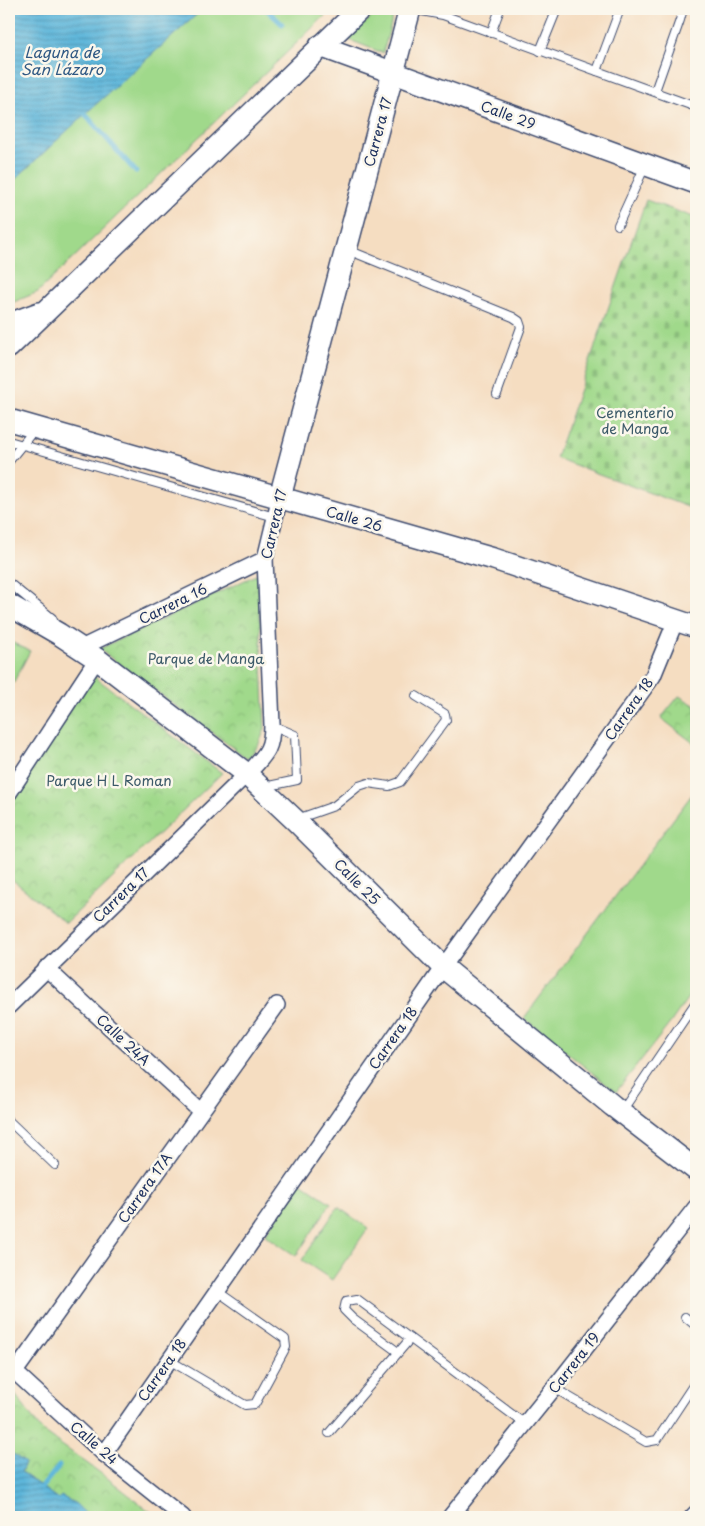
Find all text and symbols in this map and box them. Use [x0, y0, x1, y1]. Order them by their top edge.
water label: Laguna de San Lázaro [21, 40, 104, 80]
street label: Carrera 17 [358, 94, 397, 169]
street label: Calle 29 [478, 95, 539, 134]
park label: Cementerio de Manga [596, 402, 674, 439]
street label: Carrera 17 [255, 486, 292, 561]
street label: Calle 26 [324, 500, 385, 537]
street label: Carrera 16 [135, 578, 211, 629]
park label: Parque de Manga [148, 648, 265, 669]
street label: Carrera 18 [599, 673, 658, 745]
park label: Parque H L Roman [46, 770, 172, 791]
street label: Calle 25 [329, 854, 385, 910]
street label: Carrera 17 [88, 862, 154, 927]
street label: Carrera 18 [363, 1002, 422, 1074]
street label: Calle 24A [92, 1009, 155, 1070]
street label: Carrera 17A [112, 1148, 177, 1227]
street label: Carrera 19 [543, 1328, 604, 1398]
street label: Carrera 18 [132, 1334, 191, 1406]
street label: Calle 24 [66, 1416, 123, 1469]

